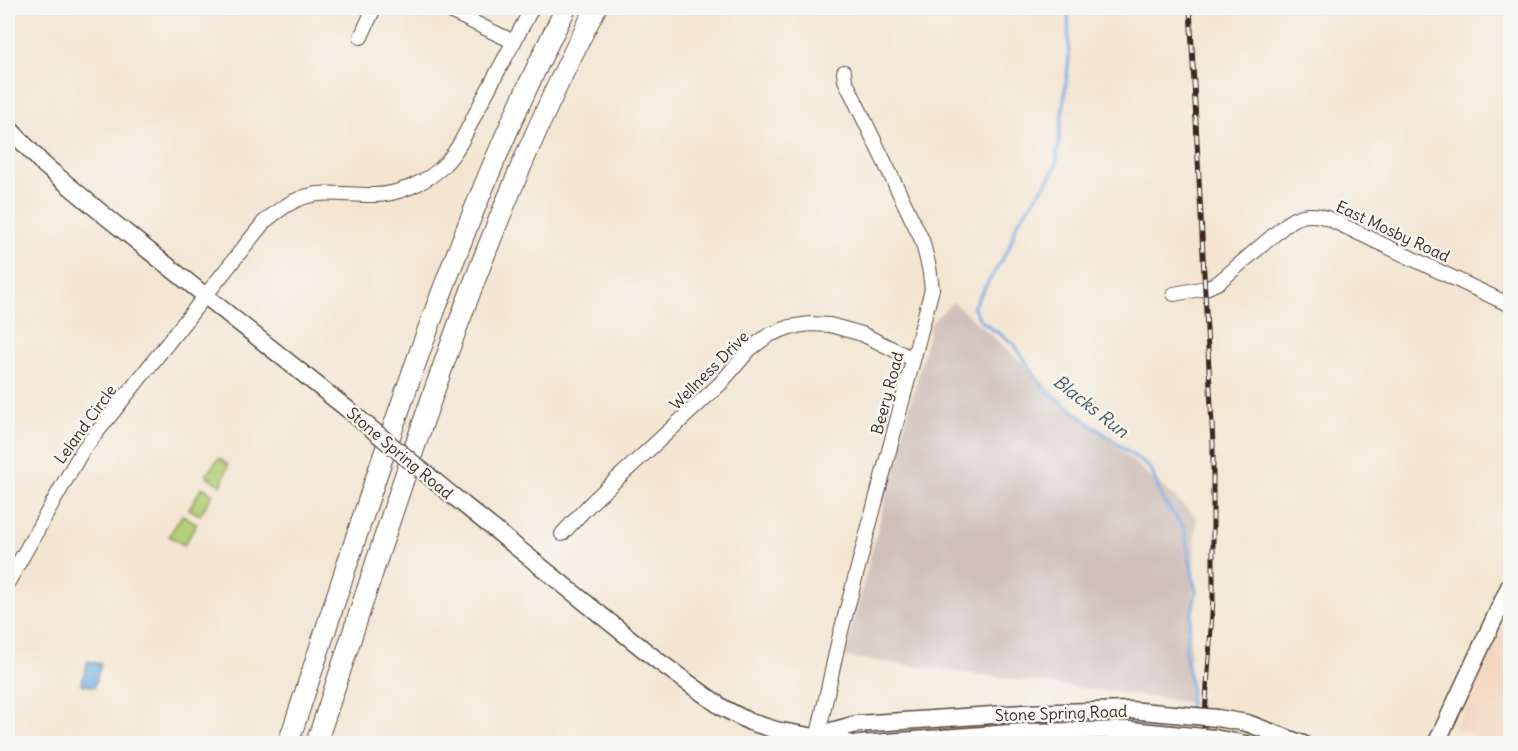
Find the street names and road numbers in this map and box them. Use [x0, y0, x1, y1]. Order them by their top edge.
street label: East Mosby Road [1333, 196, 1453, 266]
street label: Wellness Drive [665, 326, 753, 414]
street label: Beery Road [866, 350, 908, 436]
street label: Leland Circle [50, 381, 120, 467]
street label: Stone Spring Road [343, 403, 457, 503]
street label: Stone Spring Road [995, 701, 1127, 725]

